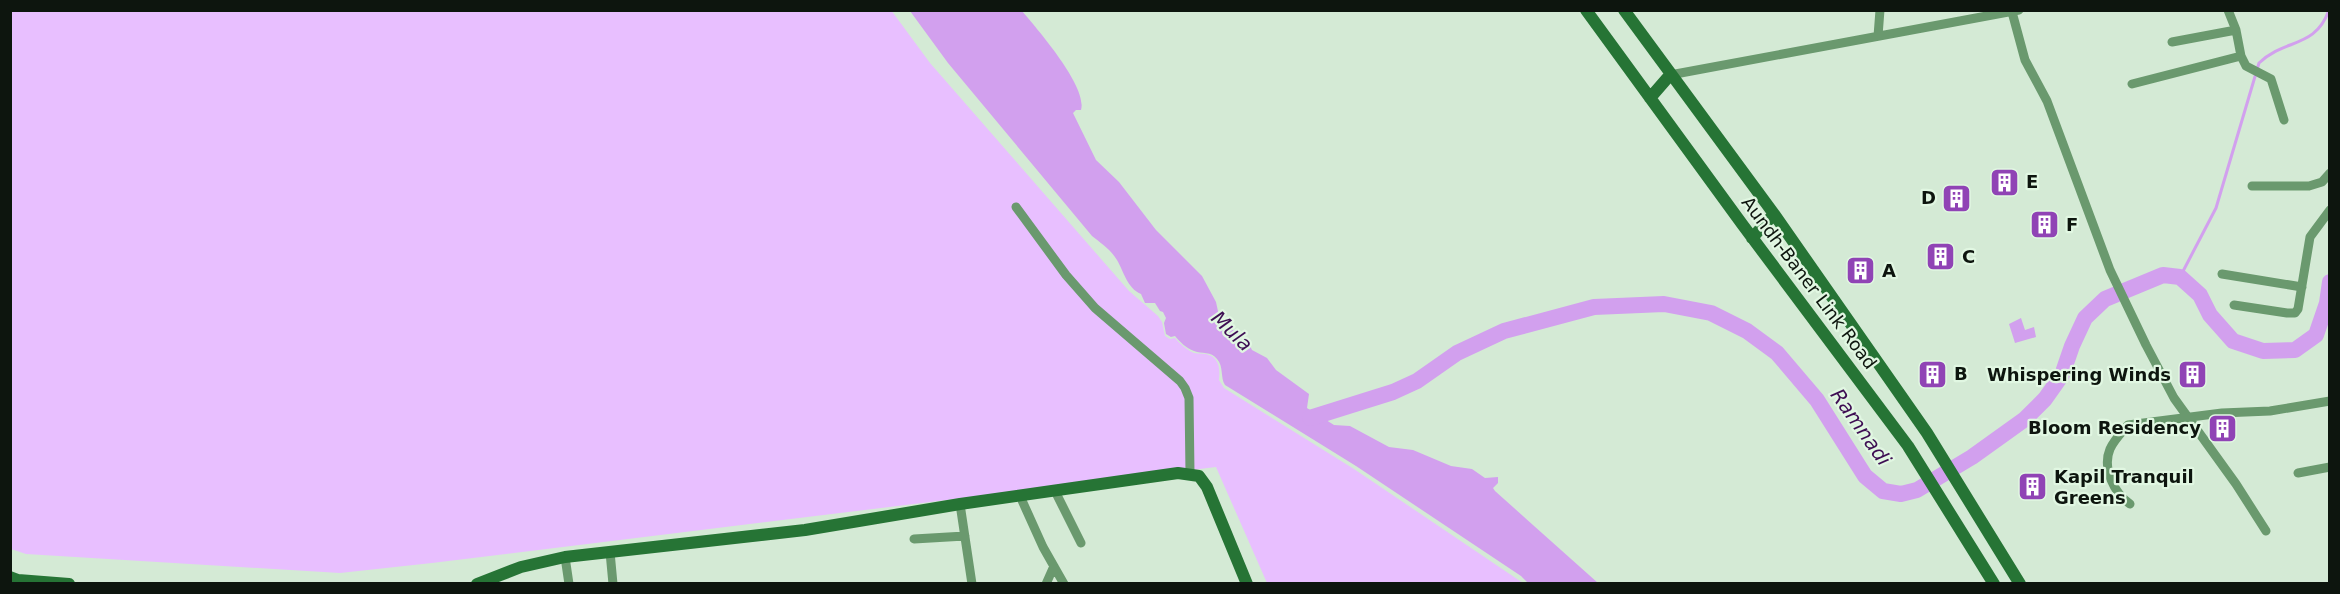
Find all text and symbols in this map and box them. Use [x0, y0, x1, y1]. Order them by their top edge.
building icon: E [1989, 166, 2021, 198]
place label: E [2026, 171, 2038, 192]
building icon: D [1941, 182, 1973, 214]
place label: D [1921, 187, 1936, 208]
street label: Aundh-Baner Link Road [1738, 192, 1881, 373]
building icon: F [2029, 209, 2061, 241]
place label: F [2066, 214, 2078, 235]
building icon: C [1925, 241, 1957, 273]
place label: C [1962, 246, 1975, 267]
building icon: A [1845, 255, 1877, 287]
place label: A [1882, 260, 1896, 281]
water label: Mula [1206, 306, 1258, 356]
building icon: B [1917, 358, 1949, 390]
building icon: Whispering Winds [2176, 359, 2208, 391]
place label: B [1954, 363, 1968, 384]
place label: Whispering Winds [1987, 364, 2171, 385]
water label: Ramnadi [1826, 384, 1897, 471]
building icon: Bloom Residency [2206, 412, 2238, 444]
place label: Bloom Residency [2028, 417, 2201, 438]
place label: Kapil Tranquil Greens [2054, 466, 2194, 508]
building icon: Kapil Tranquil Greens [2017, 471, 2049, 503]

